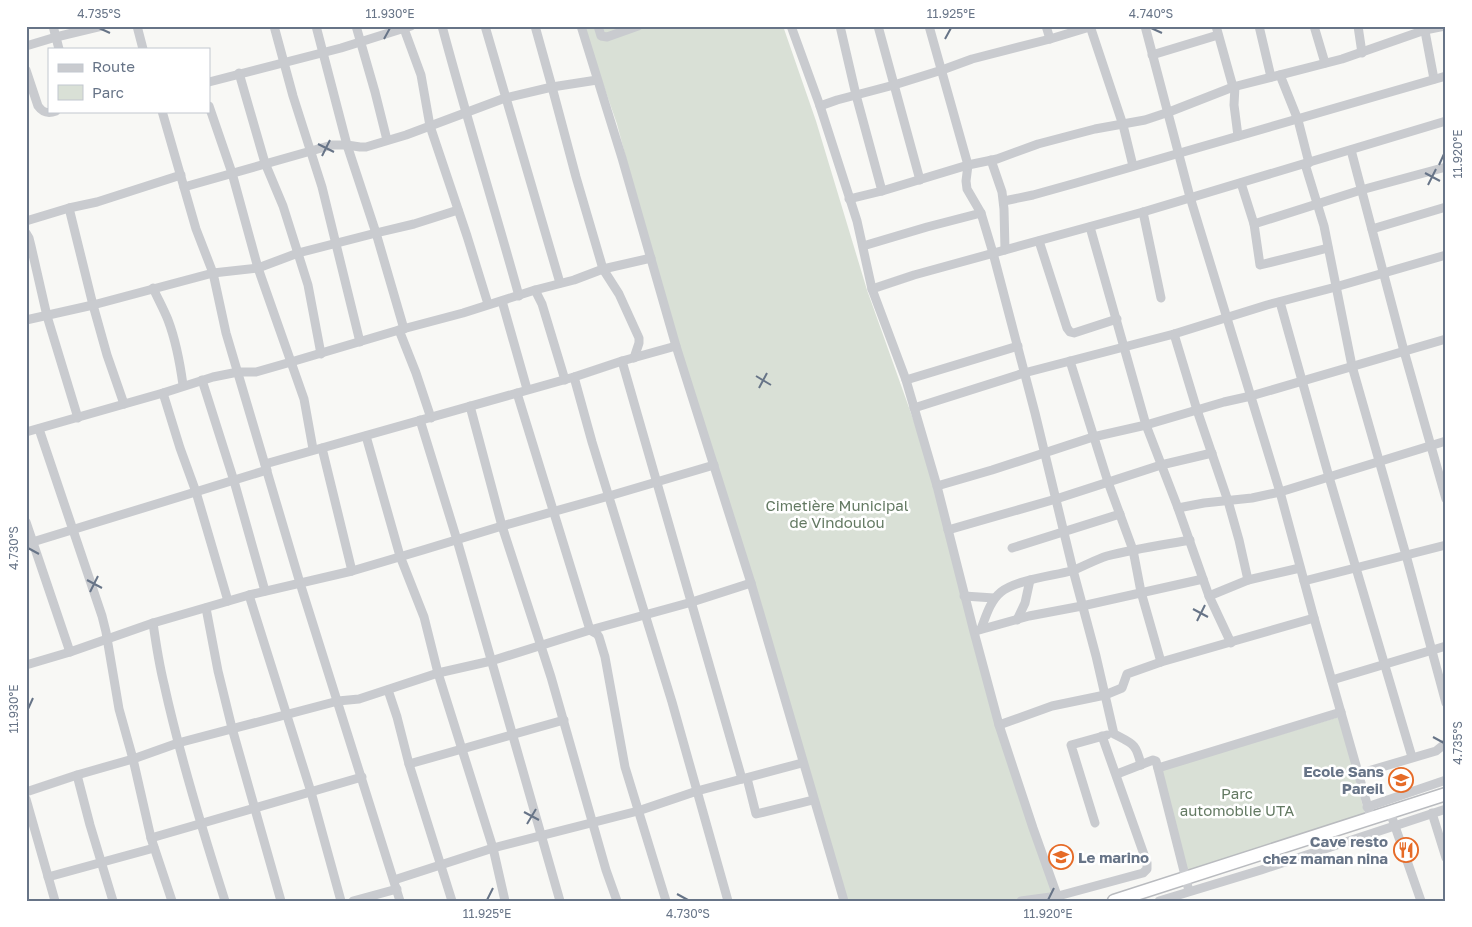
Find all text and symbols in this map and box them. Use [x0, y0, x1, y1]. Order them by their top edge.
text: 4.735°S [77, 6, 121, 21]
text: 11.930°E [366, 6, 414, 21]
text: 11.925°E [927, 6, 975, 21]
text: 4.740°S [1129, 6, 1174, 21]
legend [48, 48, 210, 112]
text: Route [92, 57, 135, 75]
text: Parc [92, 83, 124, 101]
text: 11.920°E [1450, 130, 1465, 178]
park label: Cimetière Municipal de Vindoulou [766, 496, 909, 531]
text: 4.730°S [6, 526, 21, 570]
text: 11.930°E [6, 685, 21, 733]
text: 4.735°S [1450, 721, 1465, 765]
place label: Ecole Sans Pareil [1303, 762, 1384, 797]
school or university icon: Ecole Sans Pareil [1388, 767, 1414, 793]
park label: Parc automoblie UTA [1180, 784, 1294, 819]
place label: Cave resto chez maman nina [1263, 832, 1388, 867]
restaurant icon: Cave resto chez maman nina [1393, 837, 1419, 863]
school or university icon: Le marino [1048, 844, 1074, 870]
place label: Le marino [1078, 848, 1149, 866]
text: 11.925°E [463, 906, 511, 921]
text: 4.730°S [666, 906, 710, 921]
text: 11.920°E [1024, 906, 1072, 921]

